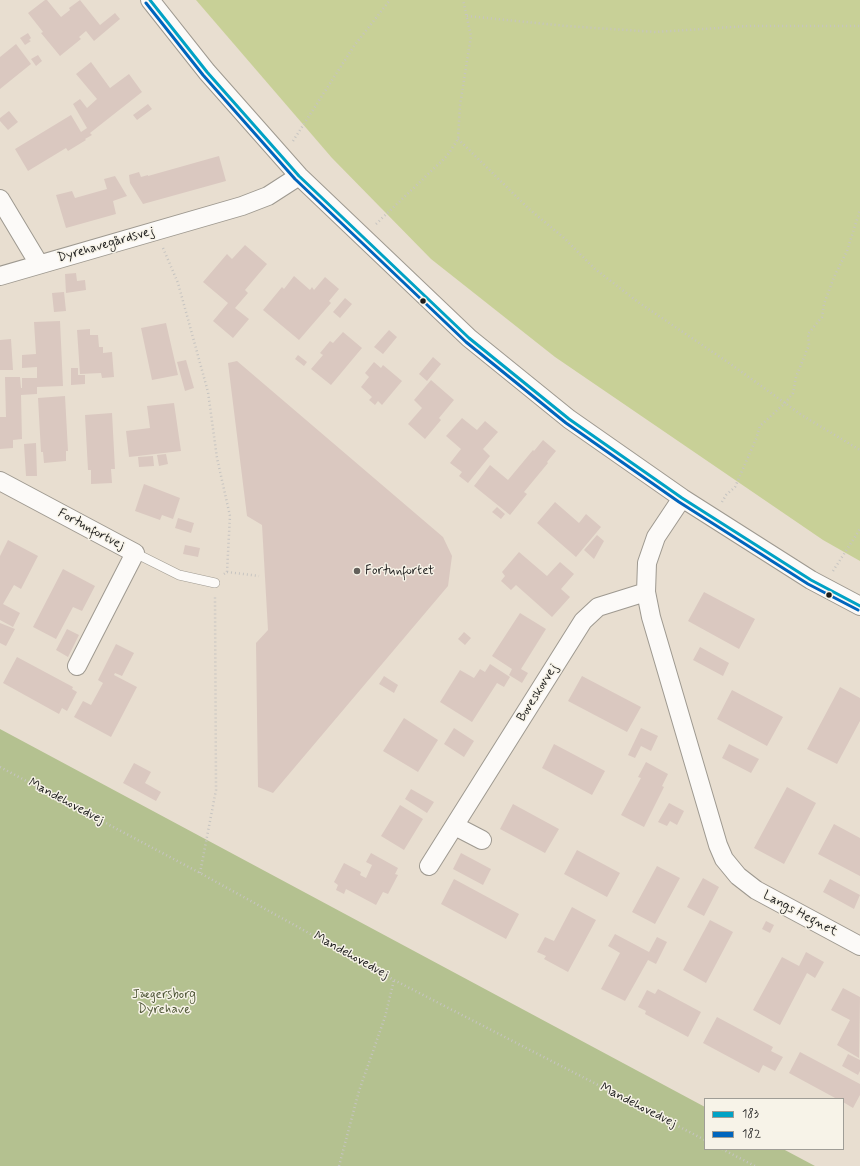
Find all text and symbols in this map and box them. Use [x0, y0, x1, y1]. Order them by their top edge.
street label: Dyrehavegårdsvej [56, 224, 156, 266]
unlabelled marker [418, 296, 428, 306]
street label: Fortunfortvej [55, 506, 127, 554]
place label: Fortunfortet [365, 563, 434, 579]
marker: Fortunfortet [352, 566, 362, 576]
unlabelled marker [824, 590, 834, 600]
street label: Boveskovvej [514, 661, 562, 725]
street label: Mandehovedvej [25, 775, 107, 829]
street label: Langs Hegnet [760, 888, 840, 940]
street label: Mandehovedvej [311, 929, 391, 983]
park label: Jægersborg Dyrehave [132, 987, 196, 1018]
street label: Mandehovedvej [597, 1080, 679, 1132]
legend [704, 1098, 844, 1150]
text: 183 [742, 1106, 759, 1122]
text: 182 [742, 1126, 761, 1142]

